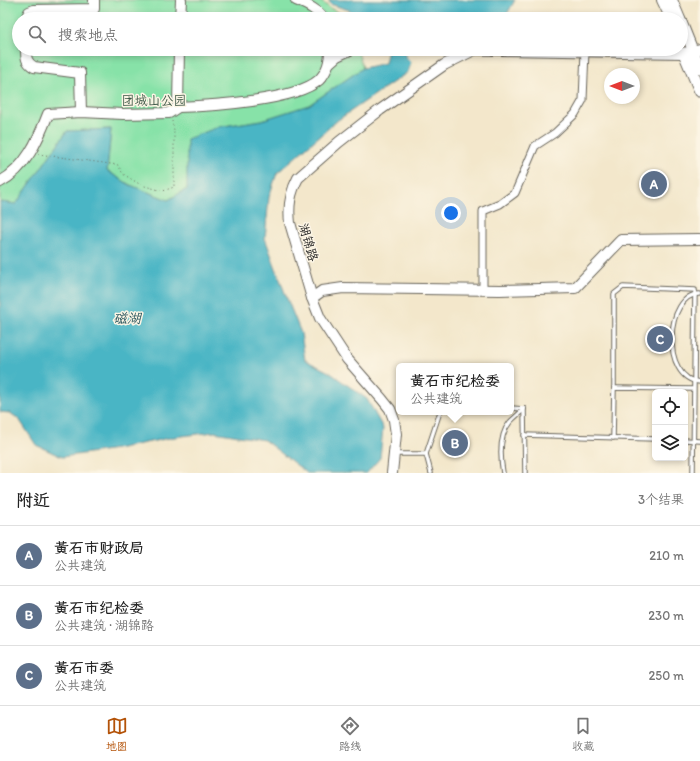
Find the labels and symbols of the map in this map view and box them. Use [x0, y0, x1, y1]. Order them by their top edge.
north arrow [604, 68, 640, 104]
park label: 团城山公园 [121, 93, 187, 108]
pin: A [641, 169, 667, 199]
your location [441, 203, 461, 223]
street label: 湖锦路 [296, 221, 321, 263]
water label: 磁湖 [113, 310, 143, 327]
pin: C [647, 324, 673, 354]
pin: B [442, 428, 468, 458]

